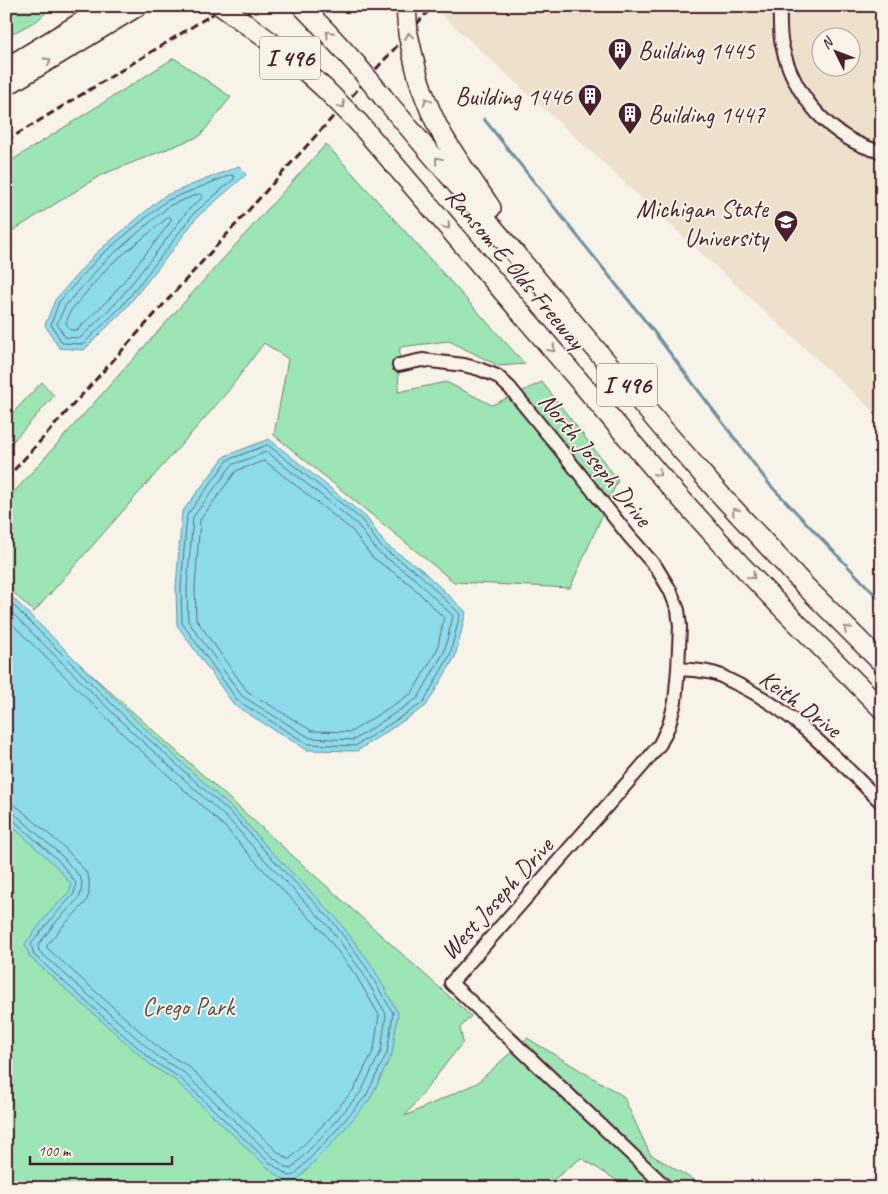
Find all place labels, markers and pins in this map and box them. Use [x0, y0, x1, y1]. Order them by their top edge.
place label: Building 1445 [638, 35, 757, 67]
building icon: Building 1445 [607, 37, 633, 71]
place label: Building 1446 [455, 81, 573, 113]
building icon: Building 1446 [577, 83, 603, 117]
place label: Building 1447 [648, 99, 767, 131]
building icon: Building 1447 [617, 101, 643, 135]
place label: Michigan State University [636, 193, 770, 254]
school or university icon: Michigan State University [773, 209, 799, 243]

